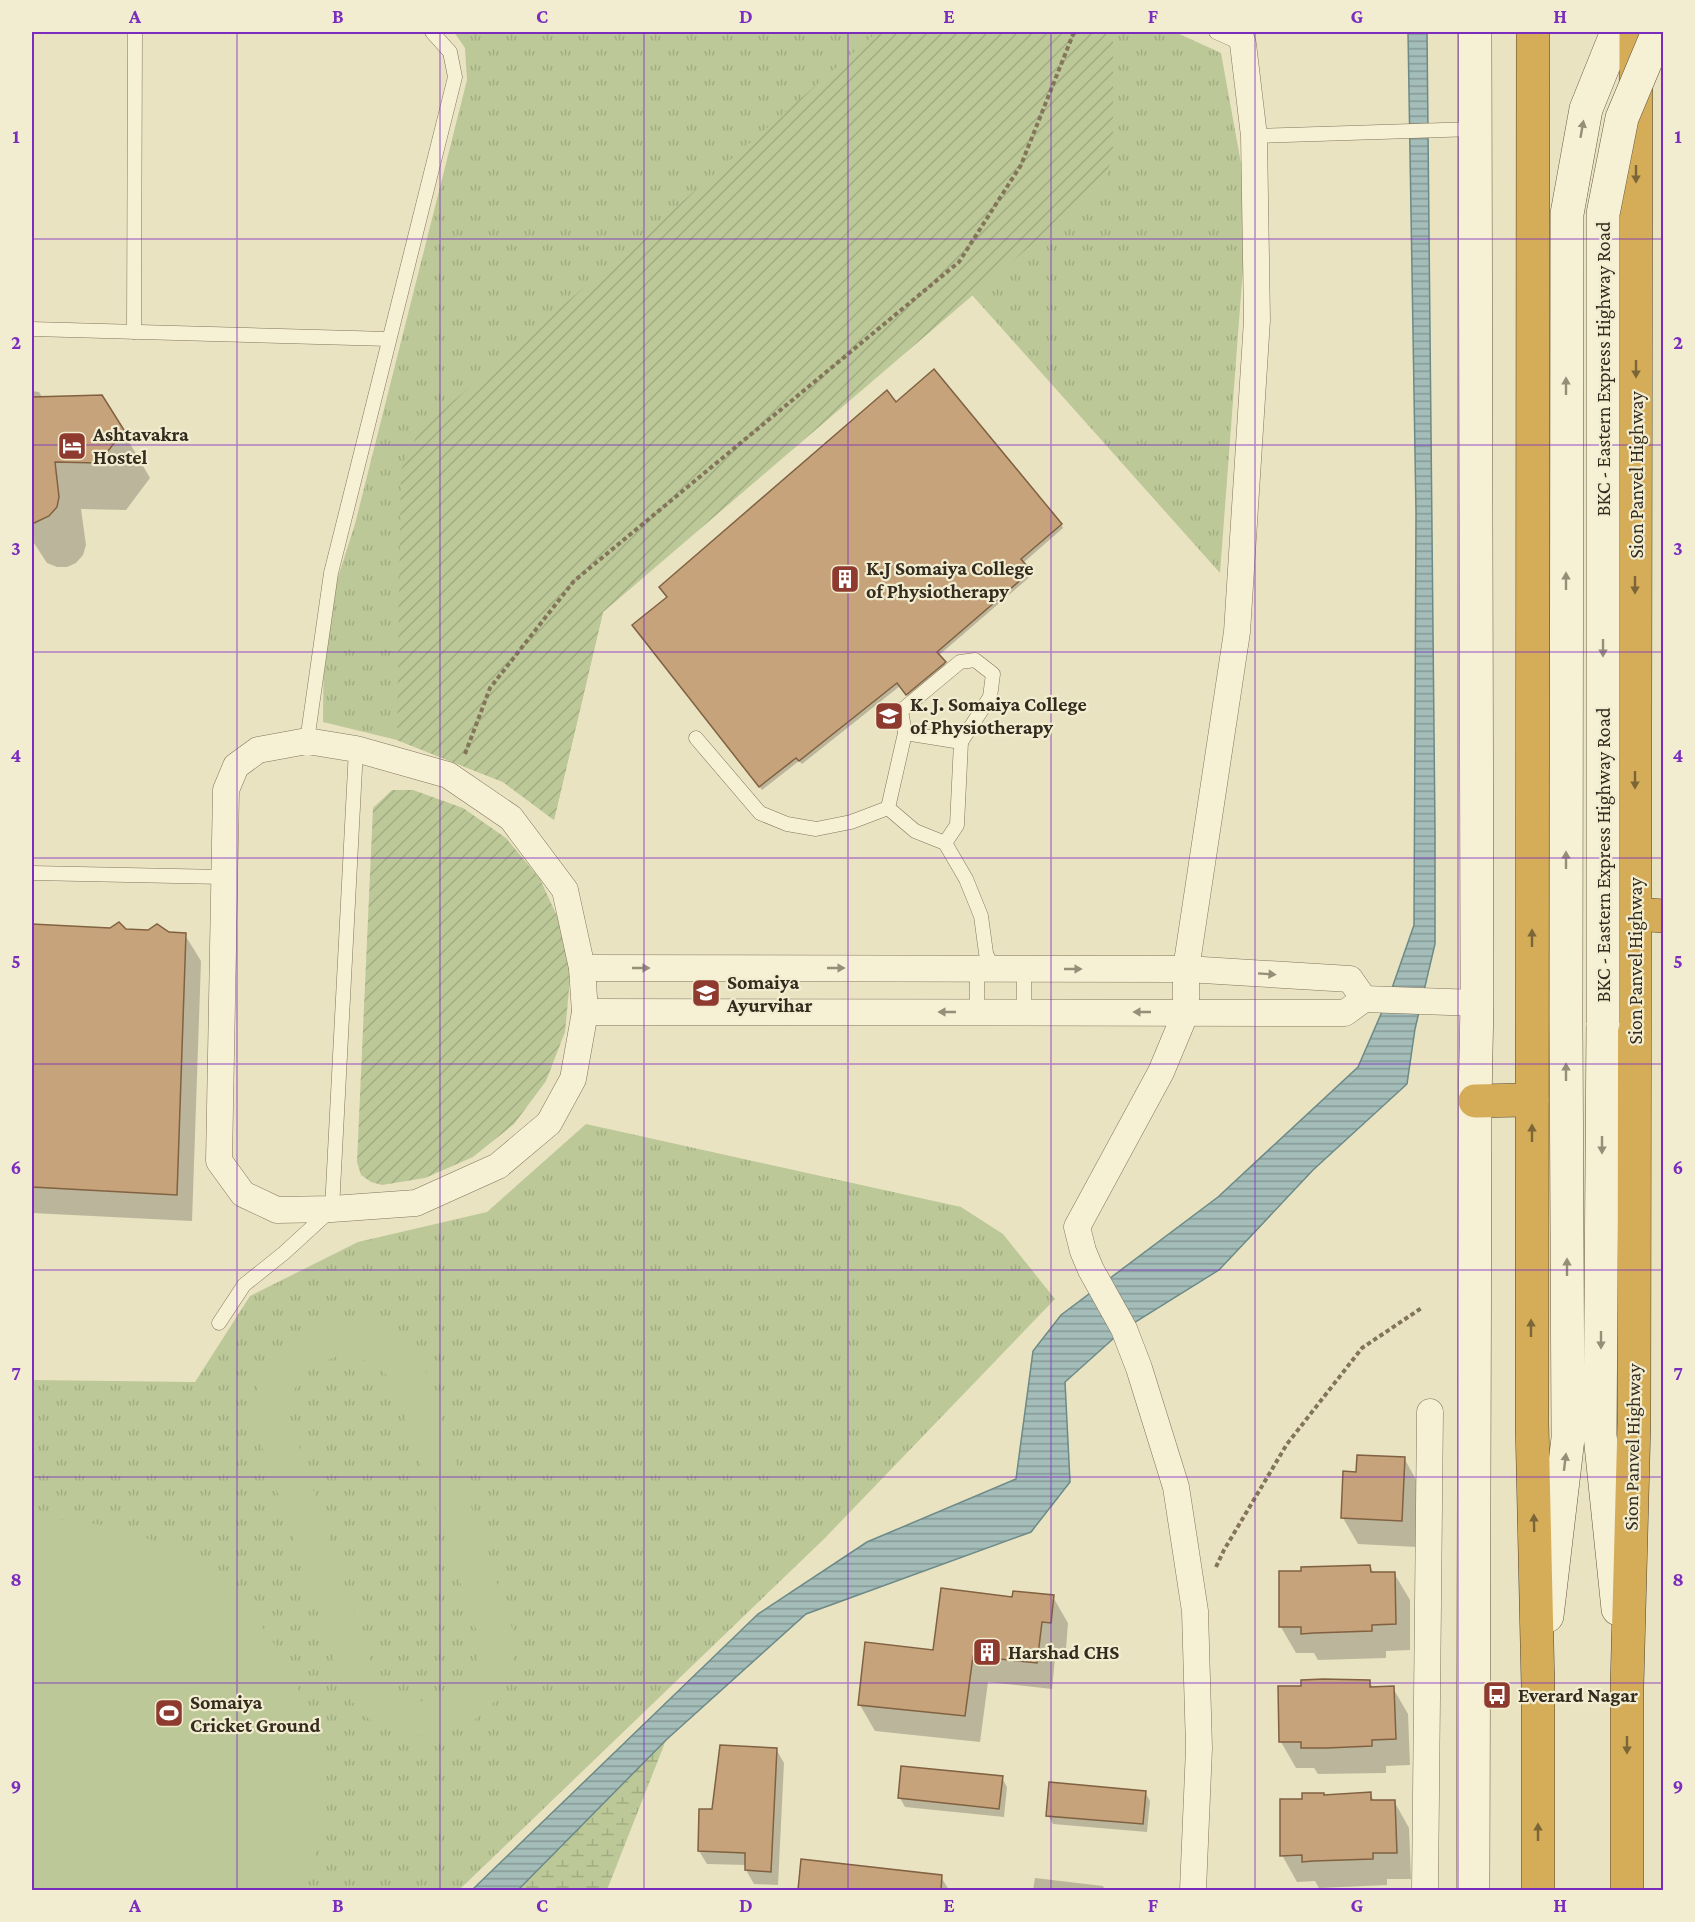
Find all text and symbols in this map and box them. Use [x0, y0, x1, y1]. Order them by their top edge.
text: A [128, 5, 142, 27]
text: B [332, 5, 344, 27]
text: C [536, 5, 548, 27]
text: D [739, 5, 753, 27]
text: E [943, 5, 955, 27]
text: F [1148, 5, 1159, 27]
text: G [1351, 5, 1364, 27]
text: H [1553, 5, 1567, 27]
one-way arrow [1578, 119, 1587, 138]
text: 1 [12, 125, 20, 147]
text: 1 [1674, 125, 1682, 147]
one-way arrow [1631, 164, 1641, 183]
street label: BKC - Eastern Express Highway Road [1592, 221, 1615, 516]
text: 2 [11, 331, 21, 353]
text: 2 [1673, 331, 1683, 353]
one-way arrow [1631, 359, 1641, 378]
one-way arrow [1562, 376, 1571, 395]
street label: Sion Panvel Highway [1625, 391, 1648, 559]
place label: Ashtavakra Hostel [92, 423, 189, 468]
hotel icon: Ashtavakra Hostel [56, 430, 88, 462]
text: 3 [11, 537, 21, 559]
text: 3 [1673, 537, 1683, 559]
place label: K.J Somaiya College of Physiotherapy [866, 557, 1034, 602]
building icon: K.J Somaiya College of Physiotherapy [829, 563, 861, 595]
one-way arrow [1561, 571, 1571, 590]
one-way arrow [1630, 575, 1640, 594]
one-way arrow [1598, 638, 1608, 657]
place label: K. J. Somaiya College of Physiotherapy [910, 693, 1087, 738]
school or university icon: K. J. Somaiya College of Physiotherapy [873, 700, 905, 732]
street label: BKC - Eastern Express Highway Road [1592, 707, 1615, 1002]
text: 4 [11, 744, 22, 766]
text: 4 [1673, 744, 1684, 766]
one-way arrow [1630, 770, 1640, 789]
one-way arrow [1561, 850, 1571, 869]
street label: Sion Panvel Highway [1624, 877, 1647, 1045]
one-way arrow [1527, 929, 1537, 948]
text: 5 [11, 950, 21, 972]
text: 5 [1673, 950, 1683, 972]
one-way arrow [631, 963, 650, 973]
one-way arrow [826, 963, 845, 973]
one-way arrow [1063, 964, 1082, 974]
one-way arrow [1258, 969, 1277, 979]
place label: Somaiya Ayurvihar [726, 971, 813, 1016]
school or university icon: Somaiya Ayurvihar [690, 977, 722, 1009]
one-way arrow [938, 1007, 957, 1017]
one-way arrow [1133, 1007, 1152, 1017]
one-way arrow [1561, 1062, 1571, 1081]
one-way arrow [1527, 1124, 1537, 1143]
one-way arrow [1597, 1135, 1607, 1154]
text: 6 [11, 1156, 21, 1178]
text: 6 [1673, 1156, 1683, 1178]
one-way arrow [1562, 1257, 1572, 1276]
one-way arrow [1526, 1319, 1536, 1338]
one-way arrow [1596, 1330, 1606, 1349]
text: 7 [11, 1362, 21, 1384]
street label: Sion Panvel Highway [1620, 1362, 1645, 1531]
text: 7 [1673, 1362, 1683, 1384]
one-way arrow [1560, 1452, 1570, 1471]
one-way arrow [1529, 1514, 1539, 1533]
text: 8 [10, 1568, 22, 1590]
text: 8 [1672, 1568, 1684, 1590]
building icon: Harshad CHS [971, 1636, 1003, 1668]
place label: Harshad CHS [1008, 1641, 1119, 1663]
bus stop icon: Everard Nagar [1481, 1679, 1513, 1711]
place label: Everard Nagar [1518, 1684, 1638, 1706]
place label: Somaiya Cricket Ground [190, 1691, 320, 1736]
sports icon: Somaiya Cricket Ground [153, 1697, 185, 1729]
one-way arrow [1622, 1735, 1632, 1754]
text: 9 [11, 1775, 21, 1797]
text: 9 [1673, 1775, 1683, 1797]
one-way arrow [1533, 1823, 1543, 1842]
text: A [128, 1894, 142, 1916]
text: B [332, 1894, 344, 1916]
text: C [536, 1894, 548, 1916]
text: D [739, 1894, 753, 1916]
text: E [943, 1894, 955, 1916]
text: F [1148, 1894, 1159, 1916]
text: G [1351, 1894, 1364, 1916]
text: H [1553, 1894, 1567, 1916]

